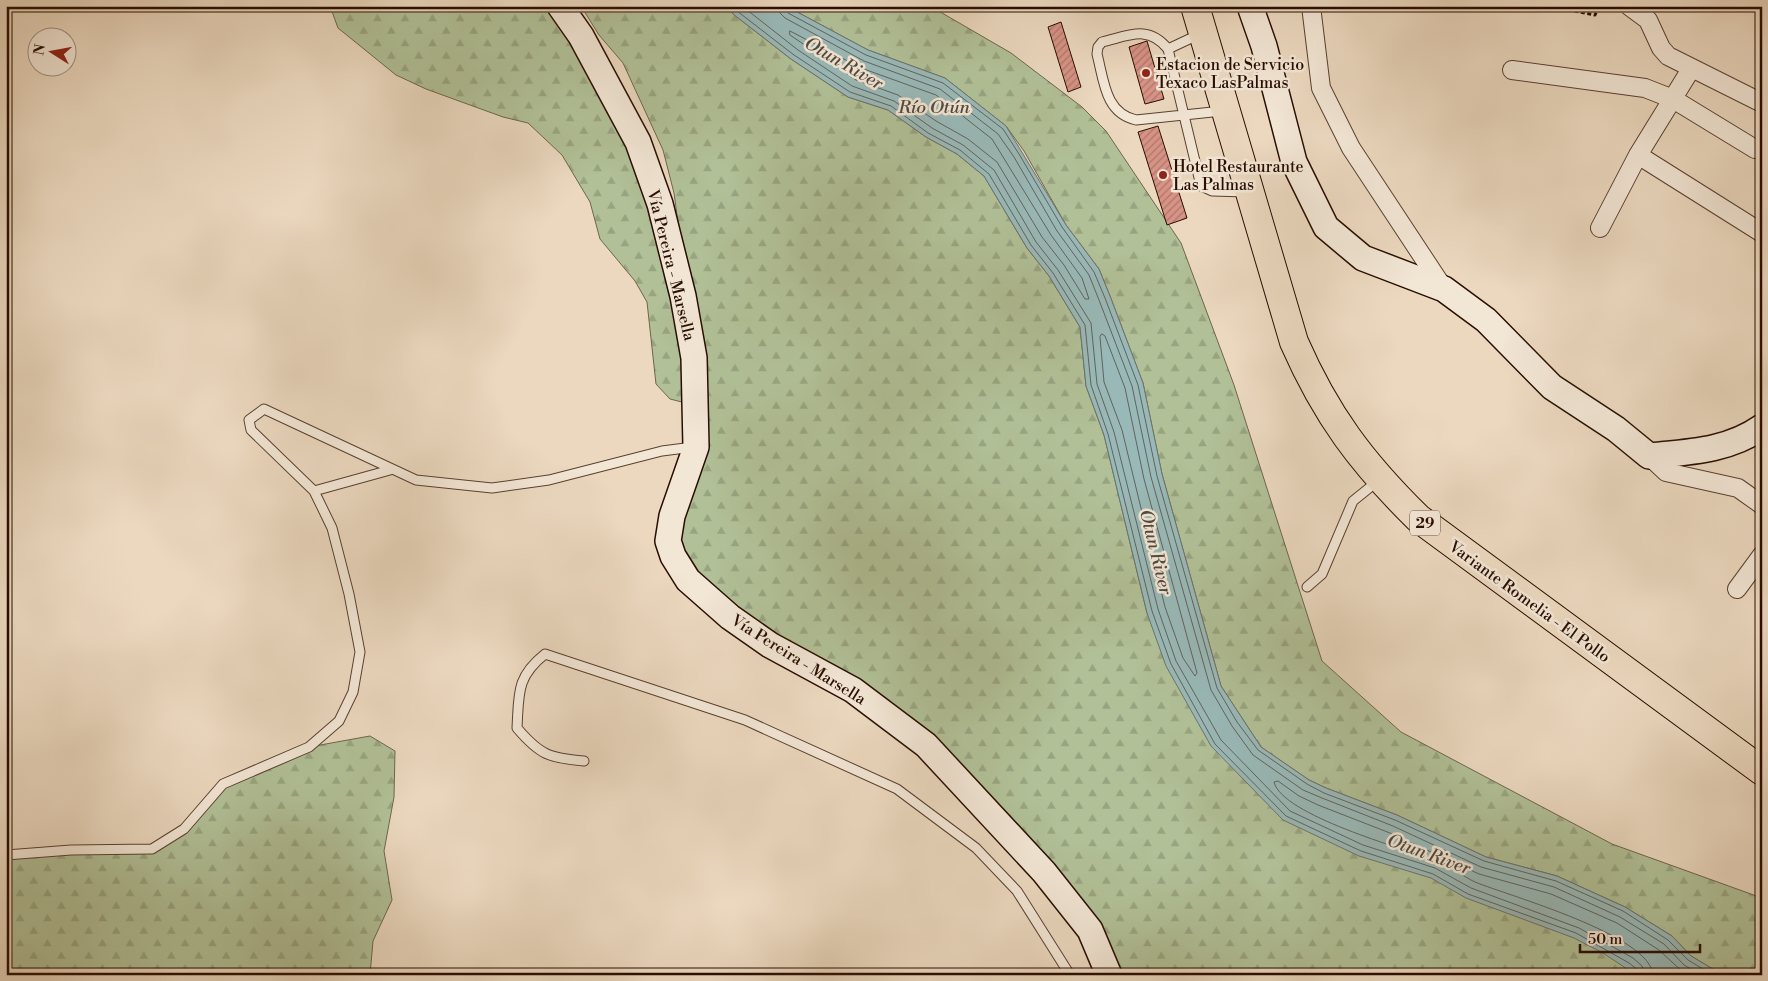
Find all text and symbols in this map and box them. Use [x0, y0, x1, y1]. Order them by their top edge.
north arrow [28, 28, 78, 78]
water label: Otun River [800, 32, 888, 95]
text: N [30, 43, 50, 57]
place label: Estacion de Servicio Texaco LasPalmas [1156, 55, 1304, 93]
marker: Estacion de Servicio Texaco LasPalmas [1140, 67, 1152, 79]
water label: Río Otún [897, 96, 971, 119]
place label: Hotel Restaurante Las Palmas [1173, 157, 1304, 195]
marker: Hotel Restaurante Las Palmas [1157, 169, 1169, 181]
street label: Vía Pereira - Marsella [642, 187, 700, 344]
water label: Otun River [1134, 507, 1177, 598]
road number: 29 [1410, 510, 1440, 536]
street label: Variante Romelia - El Pollo [1444, 536, 1614, 667]
street label: Vía Pereira - Marsella [727, 610, 870, 710]
water label: Otun River [1384, 829, 1474, 880]
scale bar [1580, 921, 1700, 953]
text: 50 m [1588, 930, 1622, 949]

